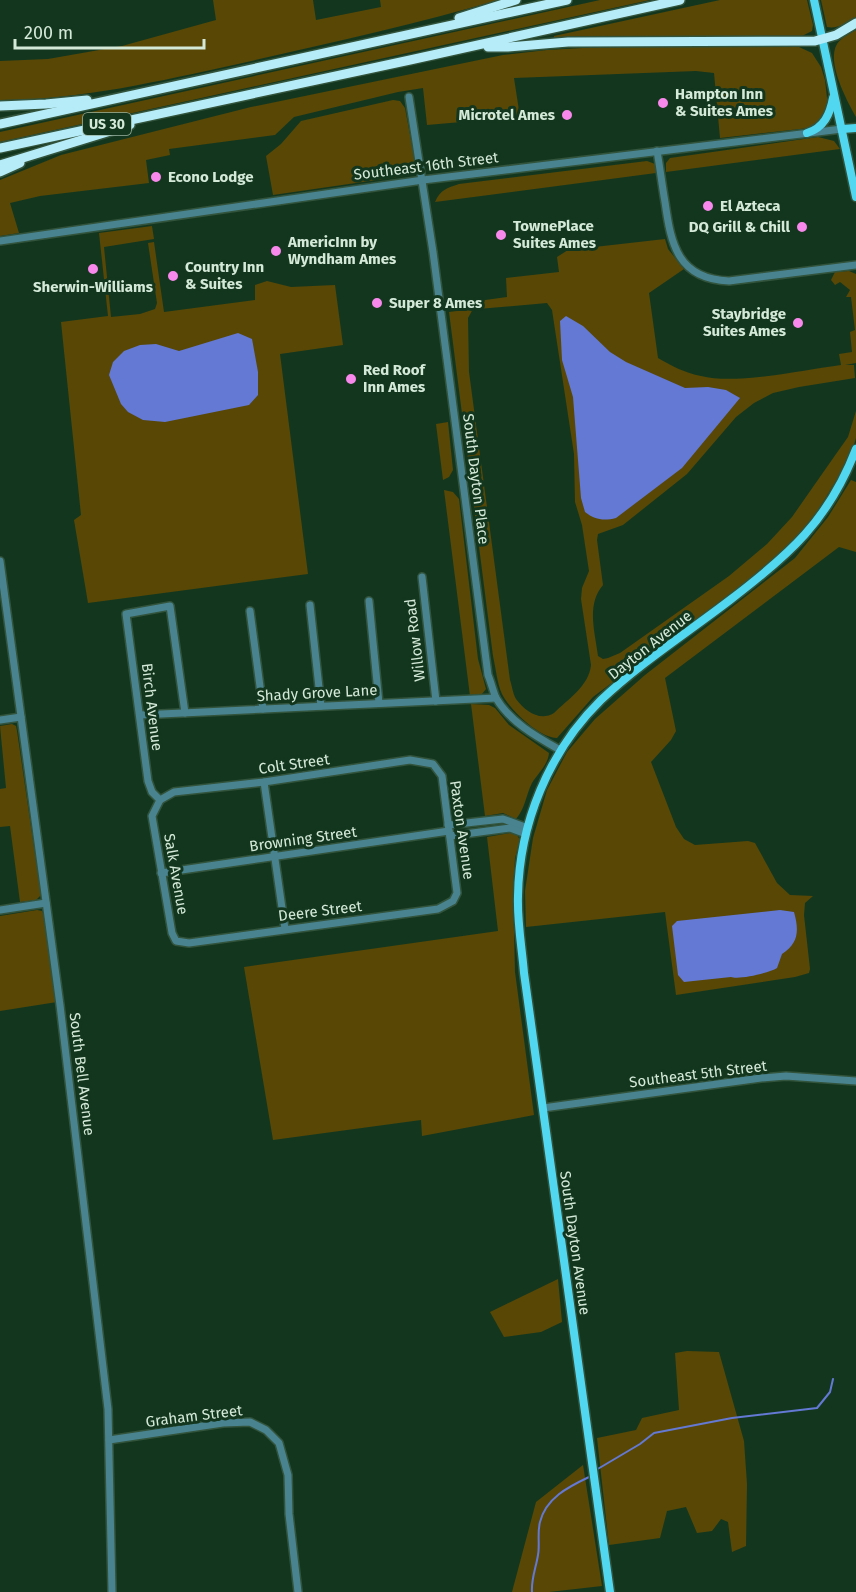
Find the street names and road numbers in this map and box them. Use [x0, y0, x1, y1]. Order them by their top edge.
road number: US 30 [83, 113, 131, 135]
street label: Southeast 16th Street [353, 148, 500, 184]
street label: South Dayton Place [459, 413, 493, 545]
street label: Willow Road [401, 598, 429, 682]
street label: Dayton Avenue [605, 607, 695, 683]
street label: Birch Avenue [138, 662, 166, 752]
street label: Shady Grove Lane [256, 681, 378, 705]
street label: Colt Street [257, 750, 331, 778]
street label: Paxton Avenue [446, 779, 478, 881]
street label: Browning Street [248, 822, 358, 855]
street label: Salk Avenue [160, 832, 192, 916]
street label: Deere Street [277, 897, 363, 925]
street label: South Bell Avenue [66, 1012, 98, 1136]
street label: Southeast 5th Street [628, 1057, 768, 1091]
street label: South Dayton Avenue [556, 1170, 594, 1316]
street label: Graham Street [145, 1401, 244, 1431]

